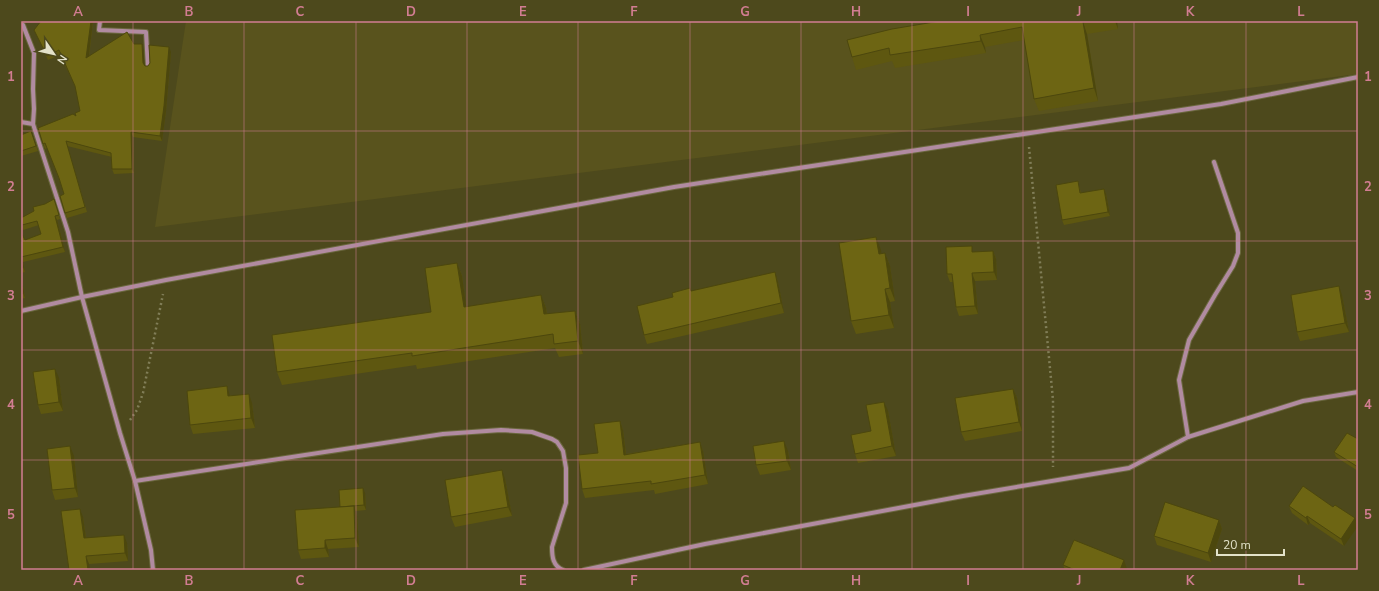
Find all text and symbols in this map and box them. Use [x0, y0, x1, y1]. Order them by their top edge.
text: A [73, 3, 83, 21]
text: B [185, 3, 194, 21]
text: C [296, 3, 305, 21]
text: D [406, 3, 416, 21]
text: E [519, 3, 527, 21]
text: F [630, 3, 638, 21]
text: G [740, 3, 750, 21]
text: H [851, 3, 861, 21]
text: I [966, 3, 970, 21]
text: J [1076, 3, 1081, 21]
text: K [1186, 3, 1195, 21]
text: L [1297, 3, 1305, 21]
north arrow [34, 34, 74, 74]
text: N [53, 52, 70, 67]
text: 1 [7, 68, 15, 86]
text: 1 [1364, 68, 1372, 86]
text: 2 [7, 178, 15, 196]
text: 2 [1364, 178, 1372, 196]
text: 3 [7, 287, 15, 305]
text: 3 [1364, 287, 1372, 305]
text: 4 [7, 396, 15, 414]
text: 4 [1364, 396, 1372, 414]
text: 5 [7, 506, 15, 524]
text: 5 [1364, 506, 1372, 524]
scale bar [1217, 531, 1284, 557]
text: 20 m [1223, 537, 1251, 553]
text: A [73, 572, 83, 590]
text: B [185, 572, 194, 590]
text: C [296, 572, 305, 590]
text: D [406, 572, 416, 590]
text: E [519, 572, 527, 590]
text: F [630, 572, 638, 590]
text: G [740, 572, 750, 590]
text: H [851, 572, 861, 590]
text: I [966, 572, 970, 590]
text: J [1076, 572, 1081, 590]
text: K [1186, 572, 1195, 590]
text: L [1297, 572, 1305, 590]

